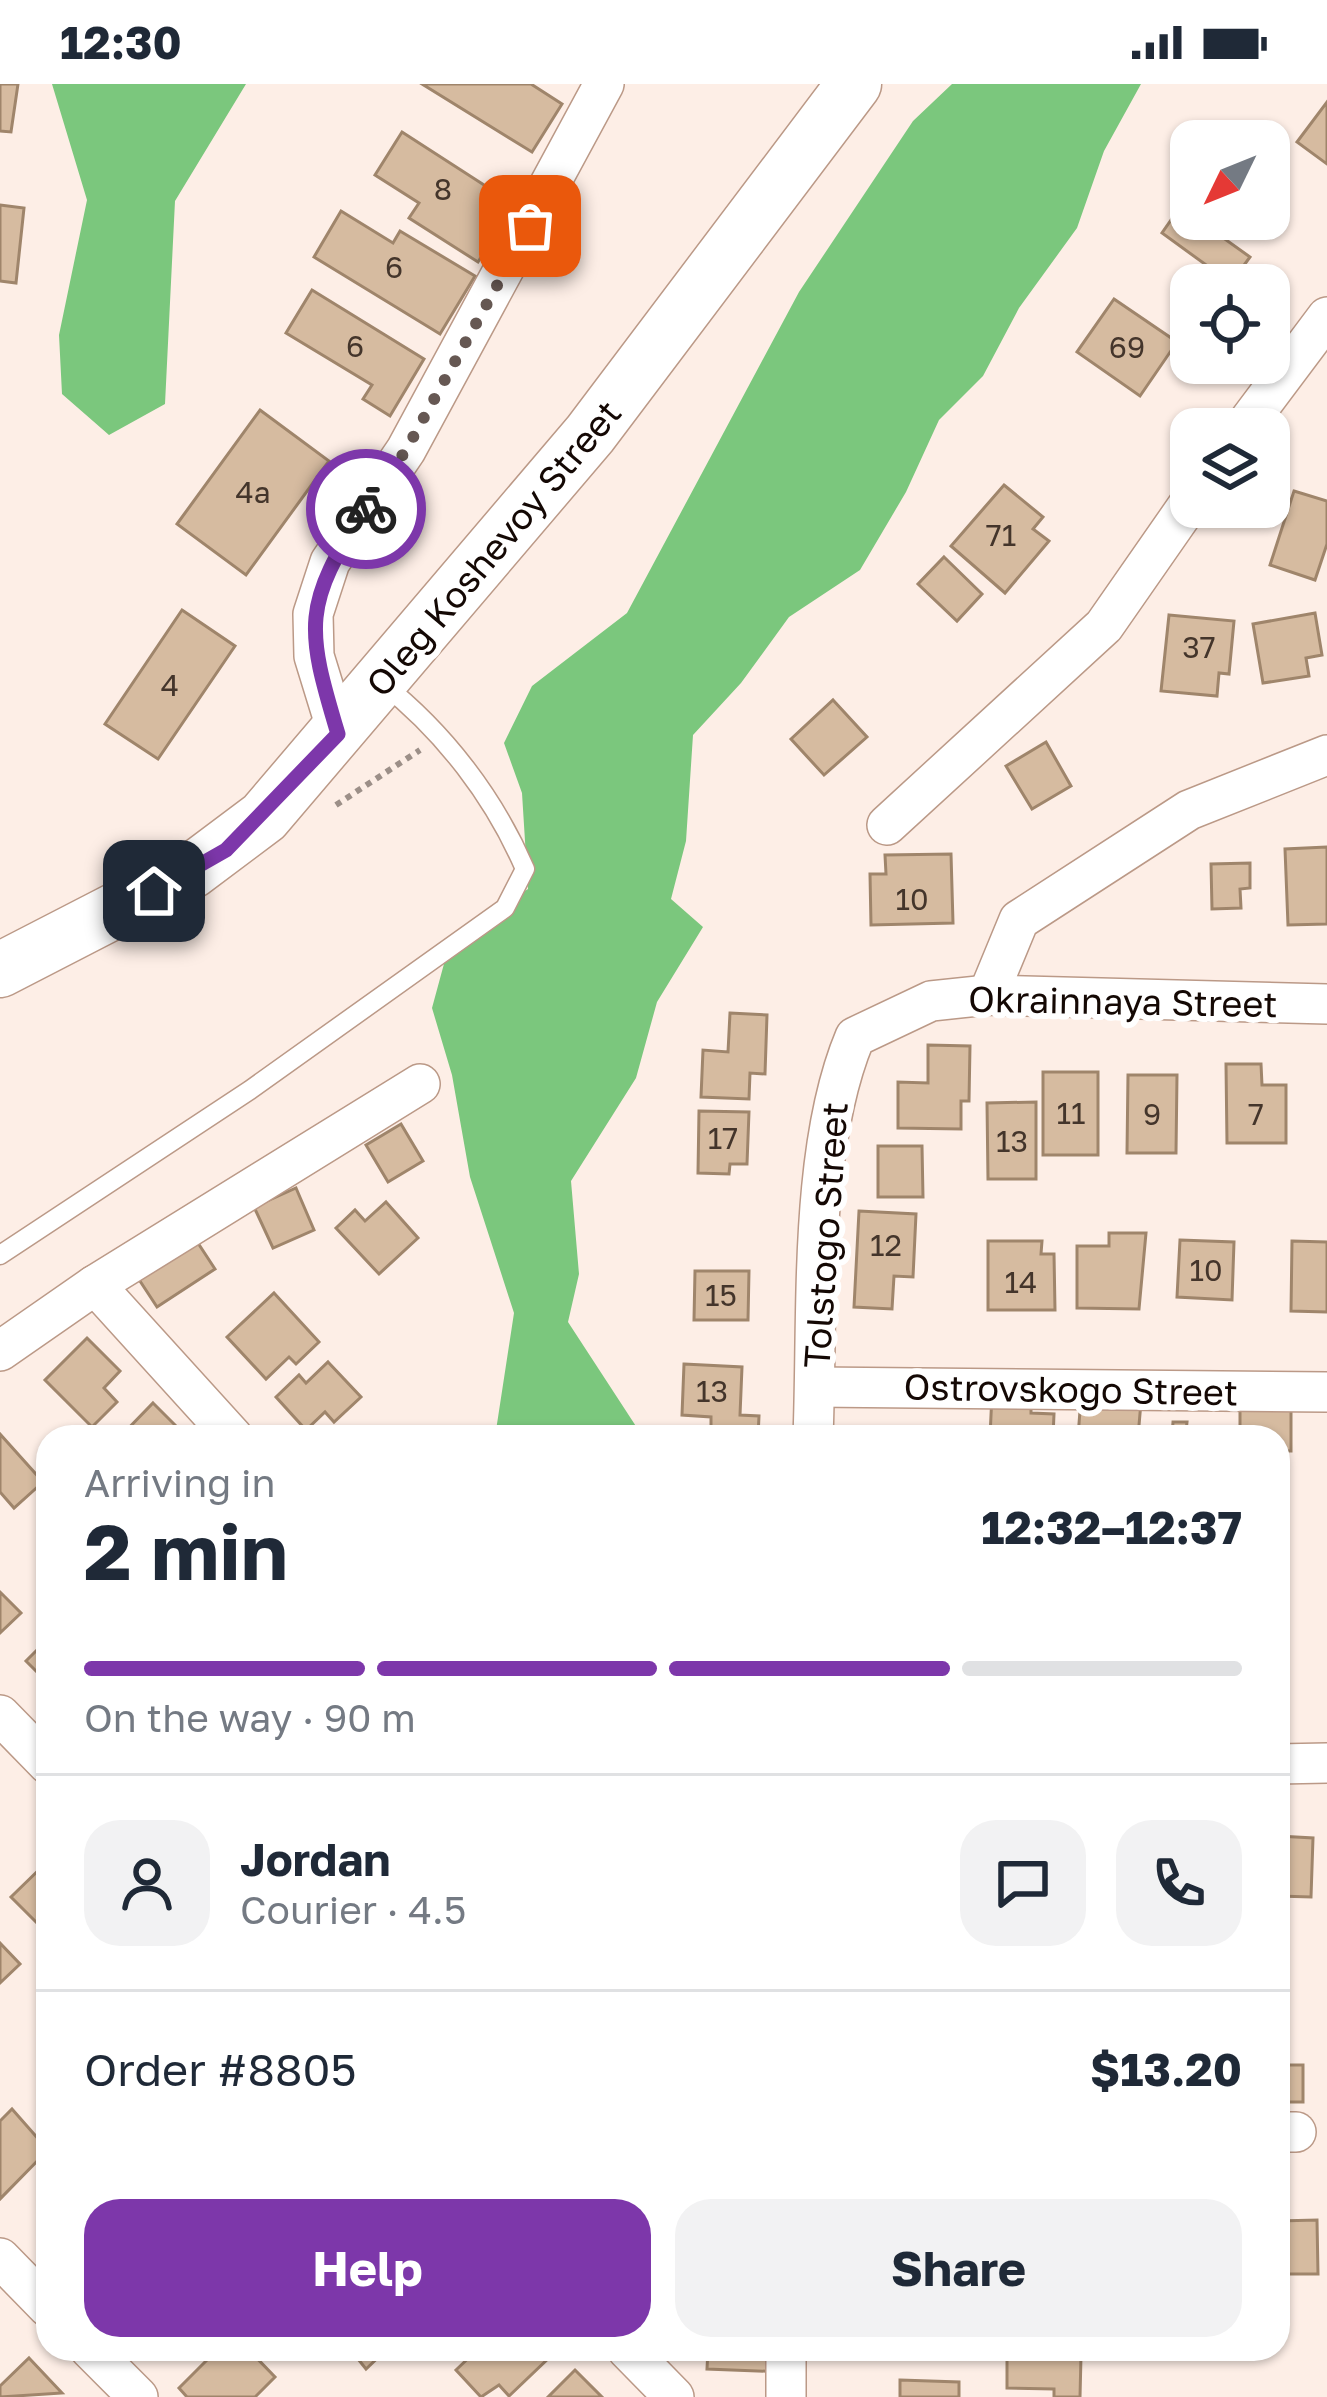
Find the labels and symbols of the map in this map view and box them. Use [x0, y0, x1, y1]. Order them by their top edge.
north arrow [1170, 120, 1290, 240]
house number: 8 [434, 171, 452, 207]
pin [479, 175, 581, 277]
house number: 6 [385, 249, 403, 285]
house number: 6 [346, 328, 364, 364]
house number: 69 [1109, 329, 1145, 365]
street label: Oleg Koshevoy Street [357, 391, 629, 705]
courier [306, 449, 426, 569]
house number: 4а [235, 474, 271, 510]
house number: 71 [986, 517, 1016, 553]
house number: 37 [1182, 629, 1216, 665]
house number: 4 [161, 667, 179, 703]
pin [103, 840, 205, 942]
house number: 10 [895, 881, 929, 917]
street label: Okrainnaya Street [968, 977, 1278, 1025]
house number: 11 [1056, 1095, 1086, 1131]
house number: 9 [1143, 1096, 1161, 1132]
house number: 7 [1248, 1096, 1264, 1132]
street label: Tolstogo Street [794, 1101, 856, 1369]
house number: 17 [708, 1120, 738, 1156]
house number: 13 [996, 1123, 1028, 1159]
house number: 12 [870, 1227, 902, 1263]
house number: 10 [1189, 1252, 1223, 1288]
house number: 14 [1005, 1264, 1037, 1300]
house number: 15 [705, 1277, 737, 1313]
street label: Ostrovskogo Street [903, 1365, 1239, 1413]
house number: 13 [696, 1373, 728, 1409]

